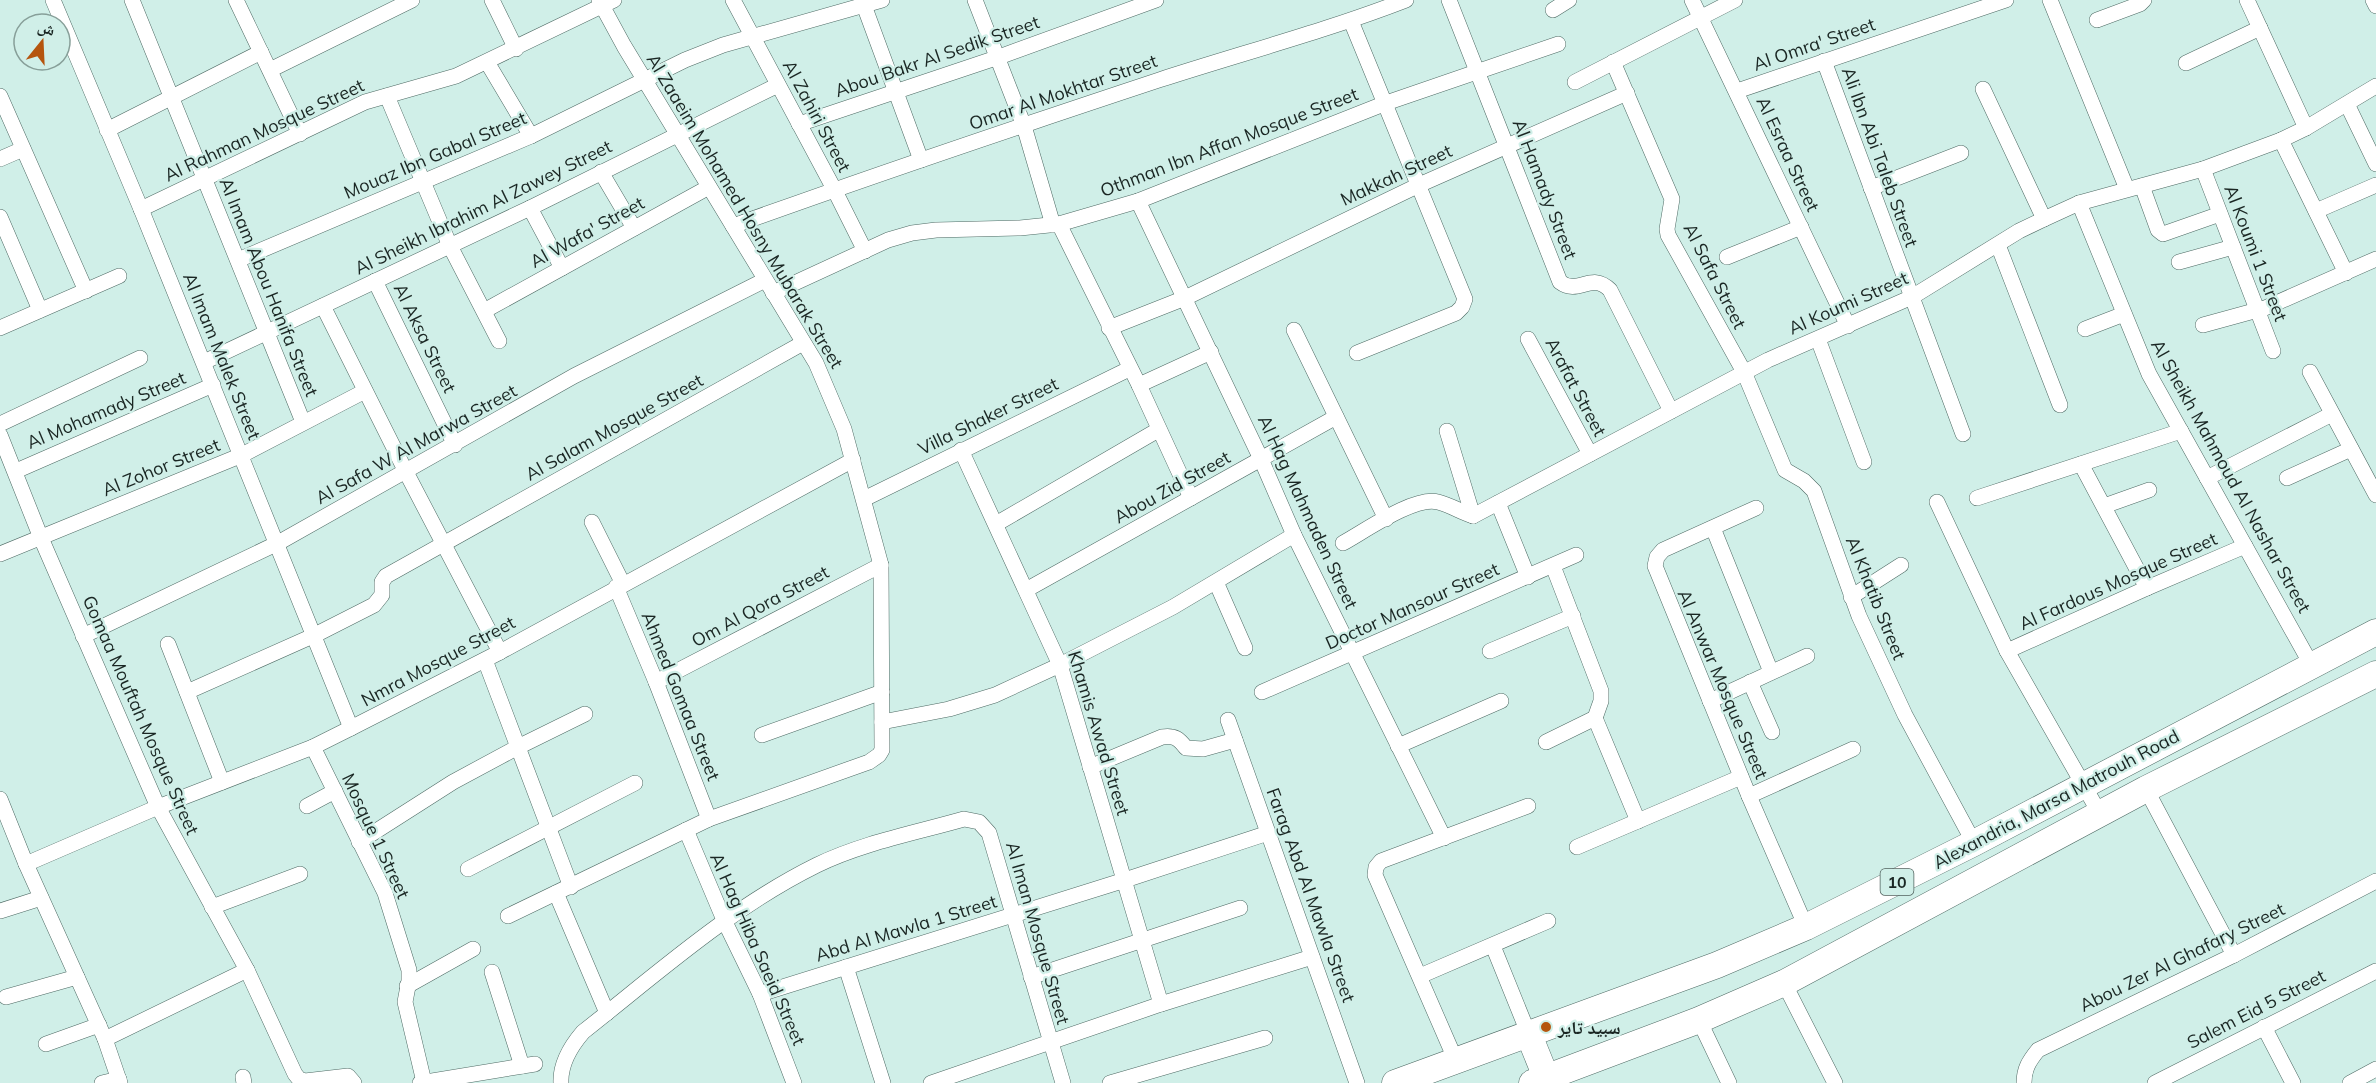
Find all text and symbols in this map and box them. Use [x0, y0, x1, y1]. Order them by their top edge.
street label: Abou Bakr Al Sedik Street [832, 10, 1042, 102]
north arrow [12, 12, 72, 72]
street label: Al Omra' Street [1750, 12, 1878, 76]
text: ش [35, 16, 58, 40]
street label: Al Zaaeim Mohamed Hosny Mubarak Street [642, 49, 848, 373]
street label: Omar Al Mokhtar Street [966, 49, 1160, 135]
street label: Al Zahiri Street [778, 56, 856, 176]
street label: Ali Ibn Abi Taleb Street [1837, 64, 1923, 250]
street label: Al Rahman Mosque Street [160, 74, 368, 186]
street label: Othman Ibn Affan Mosque Street [1097, 82, 1361, 202]
street label: Al Esraa Street [1751, 93, 1825, 215]
street label: Mouaz Ibn Gabal Street [340, 106, 530, 204]
street label: Al Hamady Street [1508, 116, 1582, 262]
street label: Al Sheikh Ibrahim Al Zawey Street [351, 135, 615, 279]
street label: Makkah Street [1337, 139, 1455, 211]
street label: Al Imam Abou Hanifa Street [214, 174, 324, 400]
street label: Al Koumi 1 Street [2219, 182, 2293, 324]
street label: Al Wafa' Street [526, 191, 648, 273]
street label: Al Safa Street [1679, 219, 1751, 333]
street label: Al Koumi Street [1785, 266, 1911, 340]
street label: Al Imam Malek Street [178, 269, 266, 443]
street label: Al Aksa Street [389, 280, 461, 396]
street label: Arafat Street [1540, 334, 1612, 440]
street label: Al Sheikh Mahmoud Al Nashar Street [2146, 335, 2316, 617]
street label: Al Mohamady Street [23, 366, 189, 454]
street label: Al Salam Mosque Street [521, 368, 707, 486]
street label: Villa Shaker Street [914, 372, 1062, 460]
street label: Al Safa W Al Marwa Street [311, 379, 521, 509]
street label: Al Hag Mahmaden Street [1253, 411, 1363, 613]
street label: Al Zohor Street [99, 433, 223, 501]
street label: Abou Zid Street [1110, 446, 1234, 528]
street label: Al Fardous Mosque Street [2015, 527, 2221, 635]
street label: Al Khatib Street [1841, 533, 1911, 663]
street label: Doctor Mansour Street [1322, 557, 1502, 655]
street label: Om Al Qora Street [687, 560, 833, 652]
street label: Al Anwar Mosque Street [1673, 586, 1773, 782]
street label: Gomaa Mouftah Mosque Street [78, 592, 204, 838]
street label: Ahmed Gomaa Street [637, 608, 725, 784]
street label: Nmra Mosque Street [357, 611, 519, 711]
street label: Khamis Awad Street [1063, 648, 1135, 818]
street label: Alexandria, Marsa Matrouh Road [1929, 724, 2183, 874]
street label: Mosque 1 Street [337, 770, 415, 902]
street label: Farag Abd Al Mawla Street [1261, 785, 1361, 1005]
street label: Al Iman Mosque Street [1001, 839, 1075, 1027]
street label: Al Hag Hiba Saeid Street [705, 849, 811, 1049]
road number: 10 [1880, 869, 1914, 895]
street label: Abd Al Mawla 1 Street [812, 889, 1000, 967]
street label: Abou Zer Al Ghafary Street [2076, 897, 2288, 1017]
street label: Salem Eid 5 Street [2183, 964, 2329, 1054]
place label: سبيد تاير [1557, 1016, 1621, 1039]
marker: سبيد تاير [1539, 1020, 1553, 1034]

